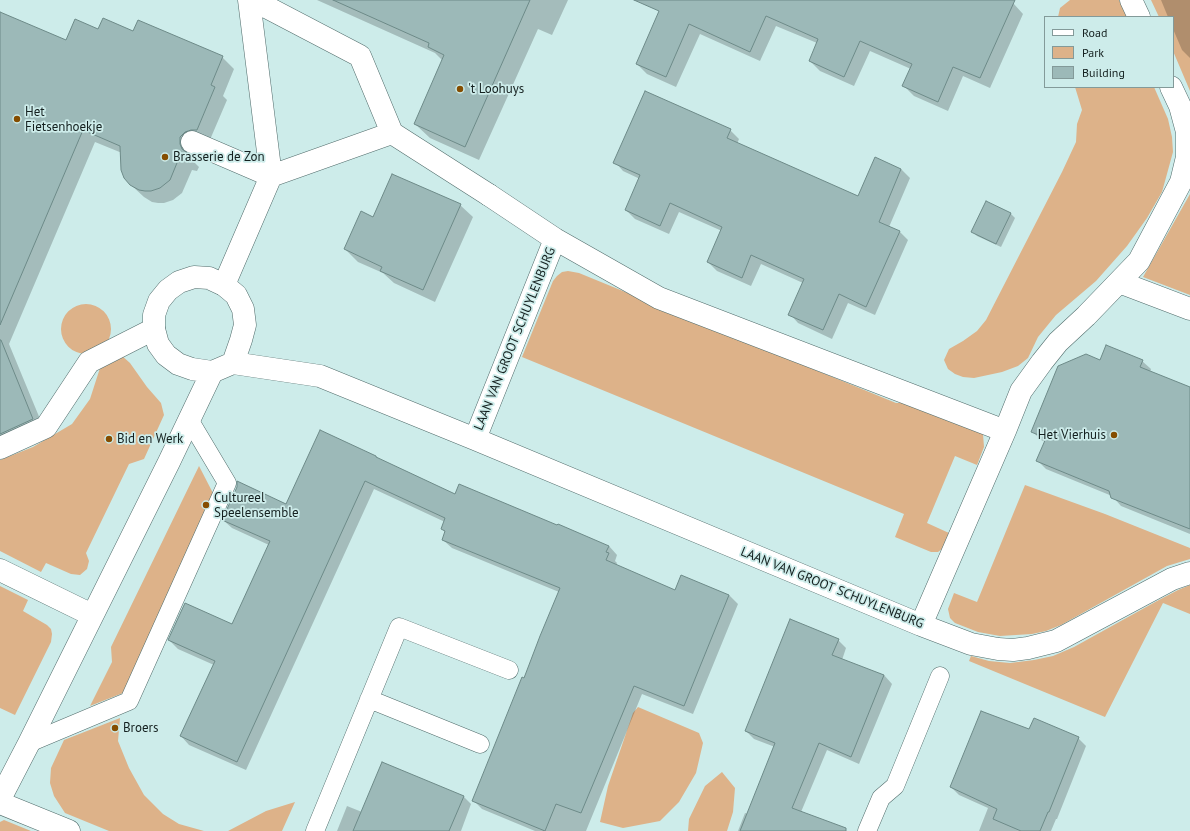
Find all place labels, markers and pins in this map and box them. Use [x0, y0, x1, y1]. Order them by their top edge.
place label: 't Loohuys [468, 81, 524, 97]
marker: 't Loohuys [455, 84, 465, 94]
place label: Het Fietsenhoekje [25, 104, 102, 135]
marker: Het Fietsenhoekje [12, 114, 22, 124]
place label: Brasserie de Zon [173, 149, 265, 165]
marker: Brasserie de Zon [160, 152, 170, 162]
place label: Het Vierhuis [1038, 427, 1106, 443]
marker: Het Vierhuis [1109, 430, 1119, 440]
place label: Bid en Werk [117, 431, 183, 447]
marker: Bid en Werk [104, 434, 114, 444]
place label: Cultureel Speelensemble [214, 490, 299, 521]
marker: Cultureel Speelensemble [201, 500, 211, 510]
place label: Broers [123, 720, 158, 736]
marker: Broers [110, 723, 120, 733]

